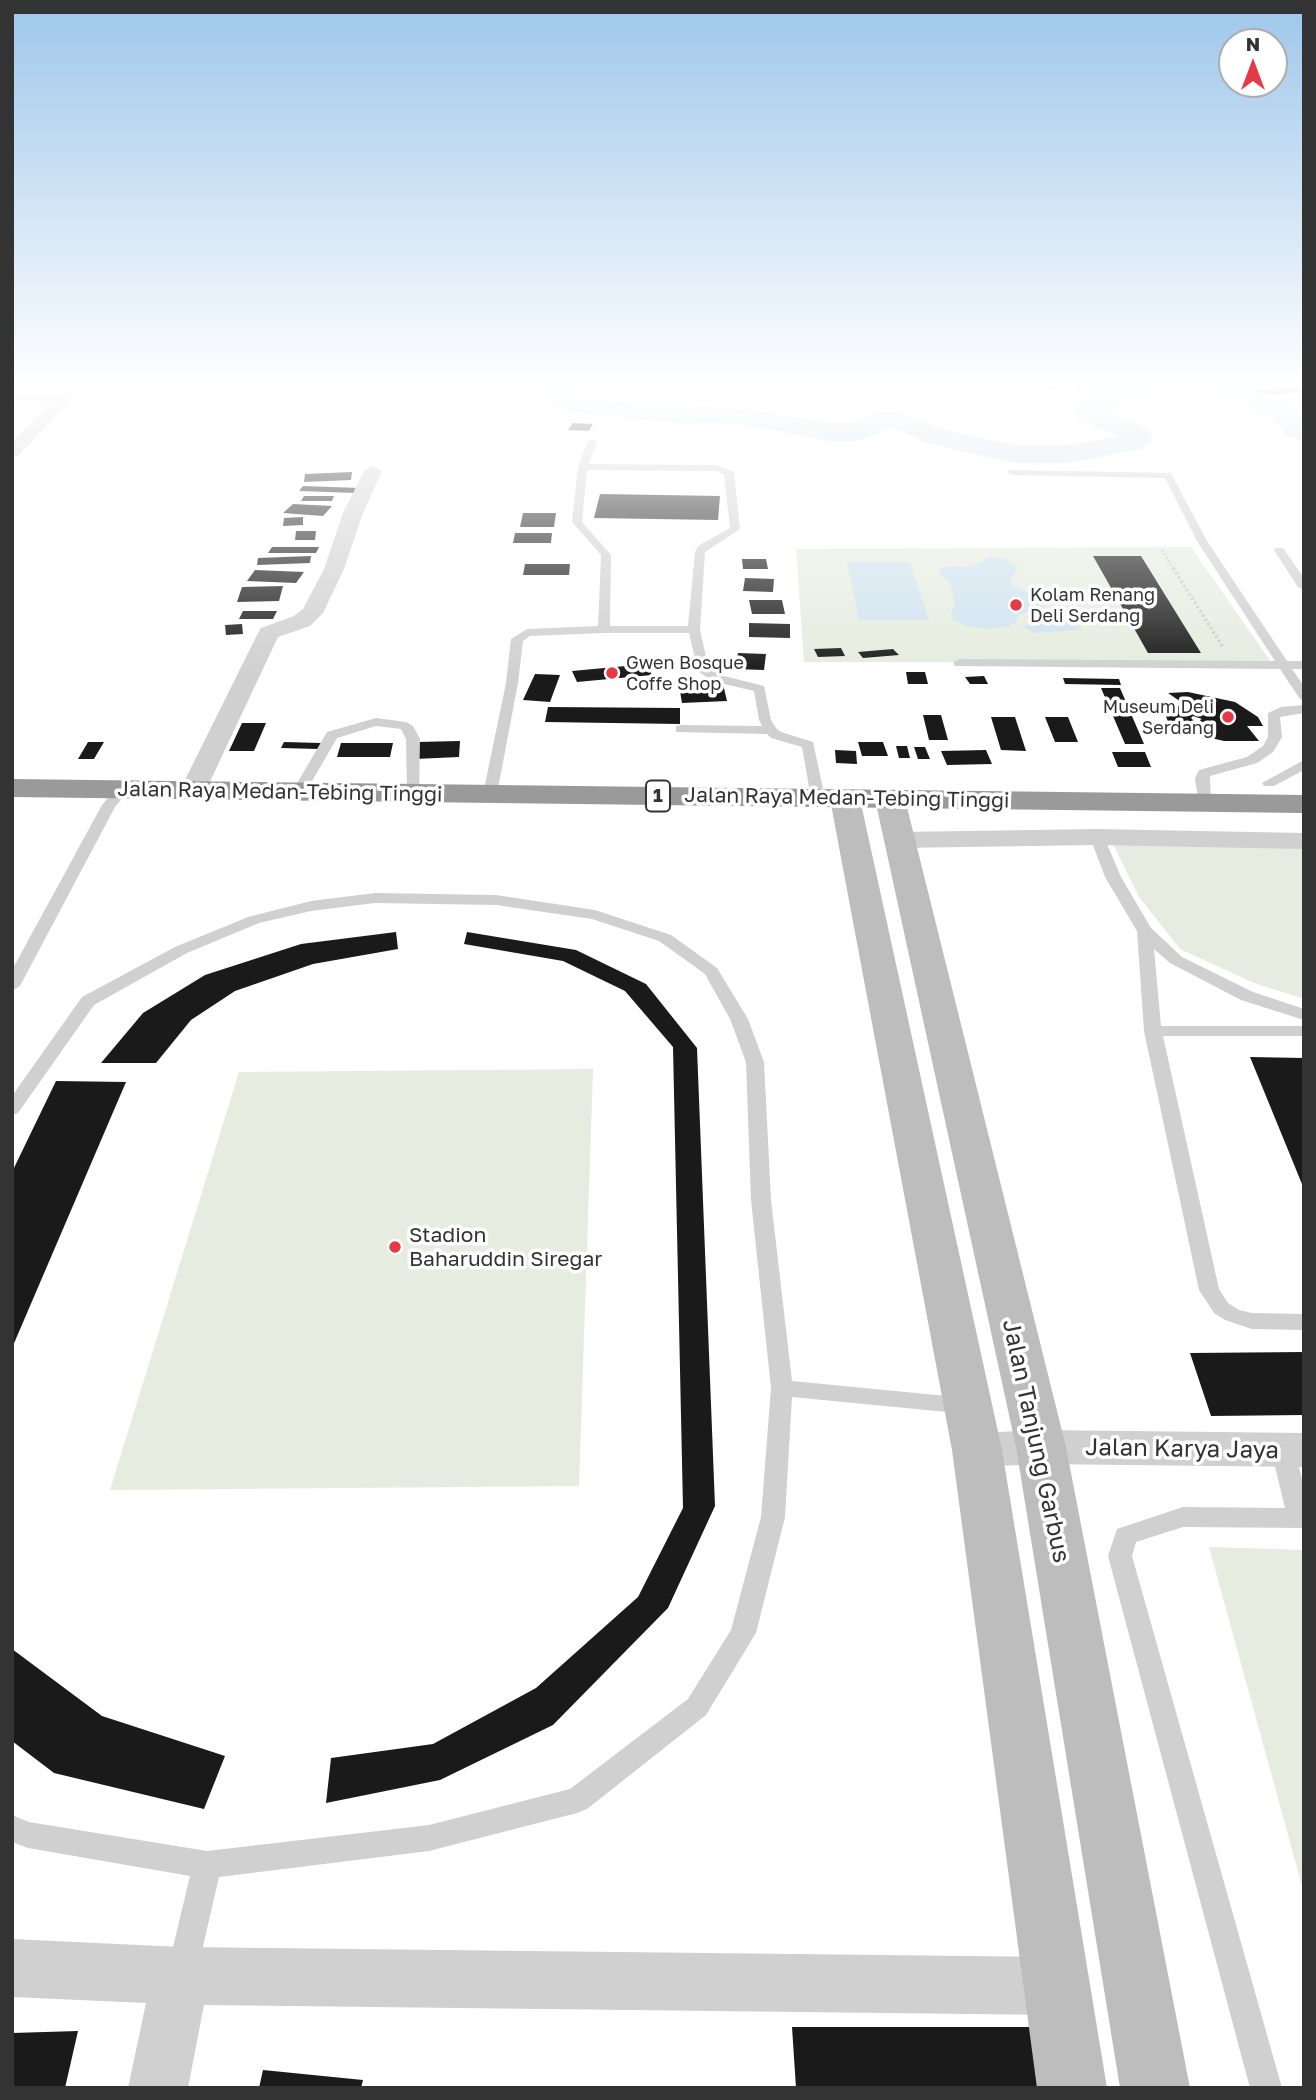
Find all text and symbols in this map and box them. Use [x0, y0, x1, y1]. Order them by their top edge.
north arrow [1218, 28, 1288, 98]
text: N [1246, 32, 1260, 55]
place label: Kolam Renang Deli Serdang [1030, 584, 1155, 626]
marker: Kolam Renang Deli Serdang [1008, 597, 1024, 613]
place label: Gwen Bosque Coffe Shop [626, 652, 744, 694]
marker: Gwen Bosque Coffe Shop [604, 665, 620, 681]
place label: Museum Deli Serdang [1103, 696, 1214, 738]
marker: Museum Deli Serdang [1220, 709, 1236, 725]
street label: Jalan Raya Medan-Tebing Tinggi [117, 777, 443, 807]
road number: 1 [646, 780, 670, 811]
street label: Jalan Raya Medan-Tebing Tinggi [684, 783, 1010, 813]
place label: Stadion Baharuddin Siregar [409, 1222, 602, 1272]
marker: Stadion Baharuddin Siregar [387, 1239, 403, 1255]
street label: Jalan Tanjung Garbus [996, 1317, 1076, 1565]
street label: Jalan Karya Jaya [1085, 1433, 1279, 1465]

